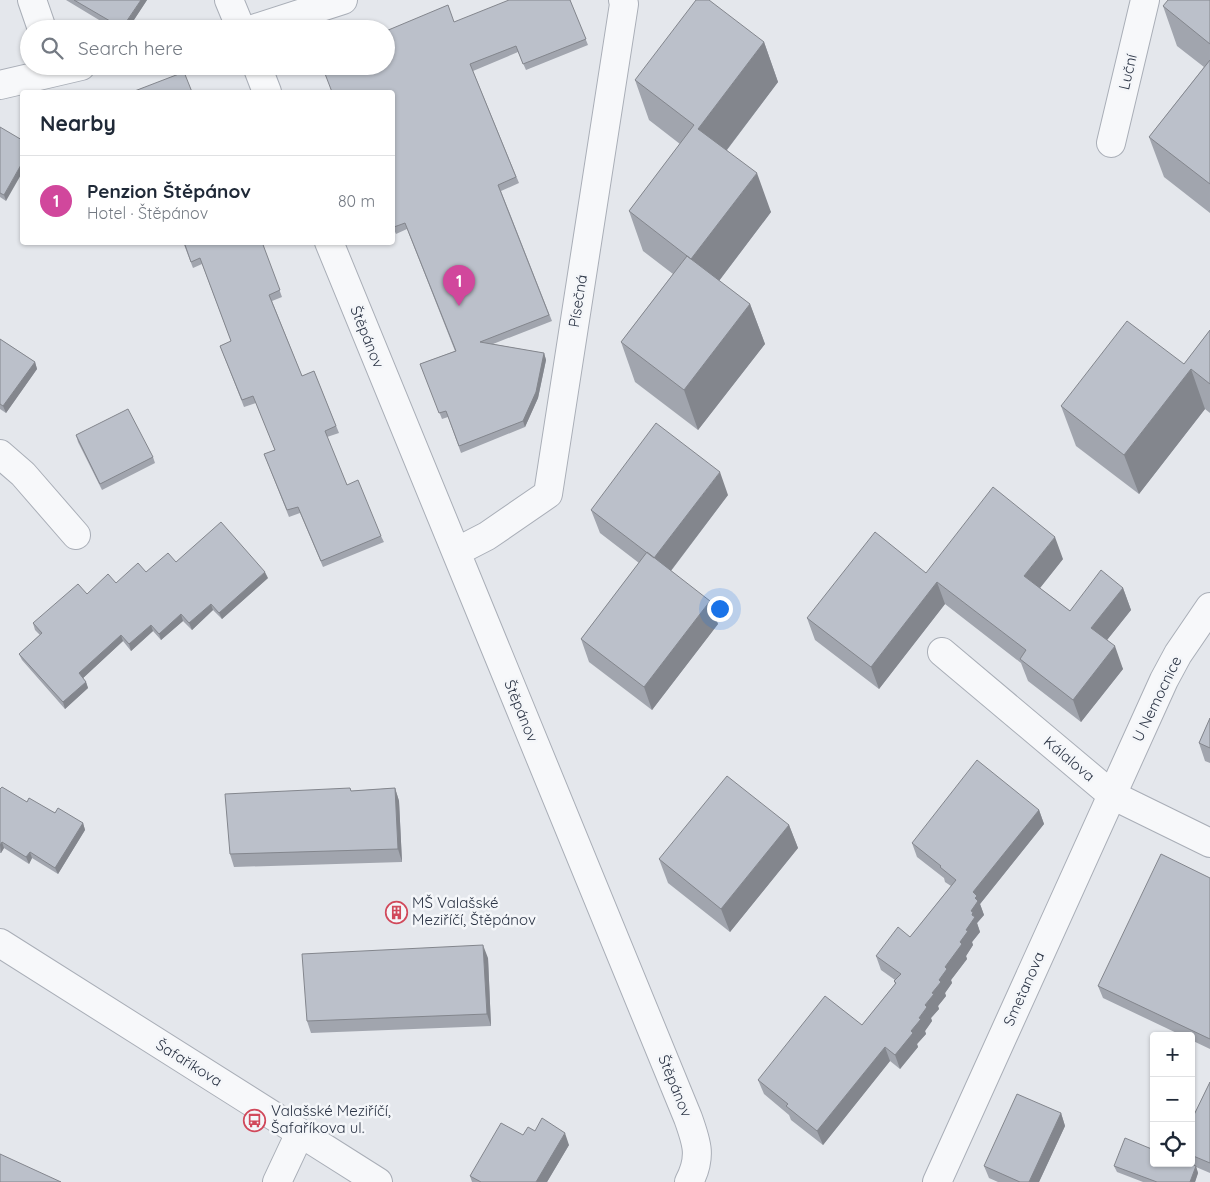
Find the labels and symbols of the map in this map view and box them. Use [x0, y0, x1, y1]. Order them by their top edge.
street label: Luční [1114, 51, 1141, 92]
pin: 1 [443, 265, 475, 306]
street label: Písečná [564, 273, 591, 329]
street label: Štěpánov [346, 303, 389, 371]
your location [707, 596, 733, 622]
street label: U Nemocnice [1128, 653, 1185, 745]
street label: Štěpánov [500, 677, 543, 745]
street label: Kálalova [1040, 732, 1099, 786]
place label: MŠ Valašské Meziříčí, Štěpánov [412, 893, 536, 929]
building icon: MŠ Valašské Meziříčí, Štěpánov [384, 900, 408, 924]
street label: Smetanova [999, 949, 1048, 1029]
street label: Šafaříkova [153, 1035, 226, 1090]
street label: Štěpánov [654, 1052, 697, 1120]
place label: Valašské Meziříčí, Šafaříkova ul. [271, 1101, 391, 1137]
bus stop icon: Valašské Meziříčí, Šafaříkova ul. [243, 1108, 267, 1132]

